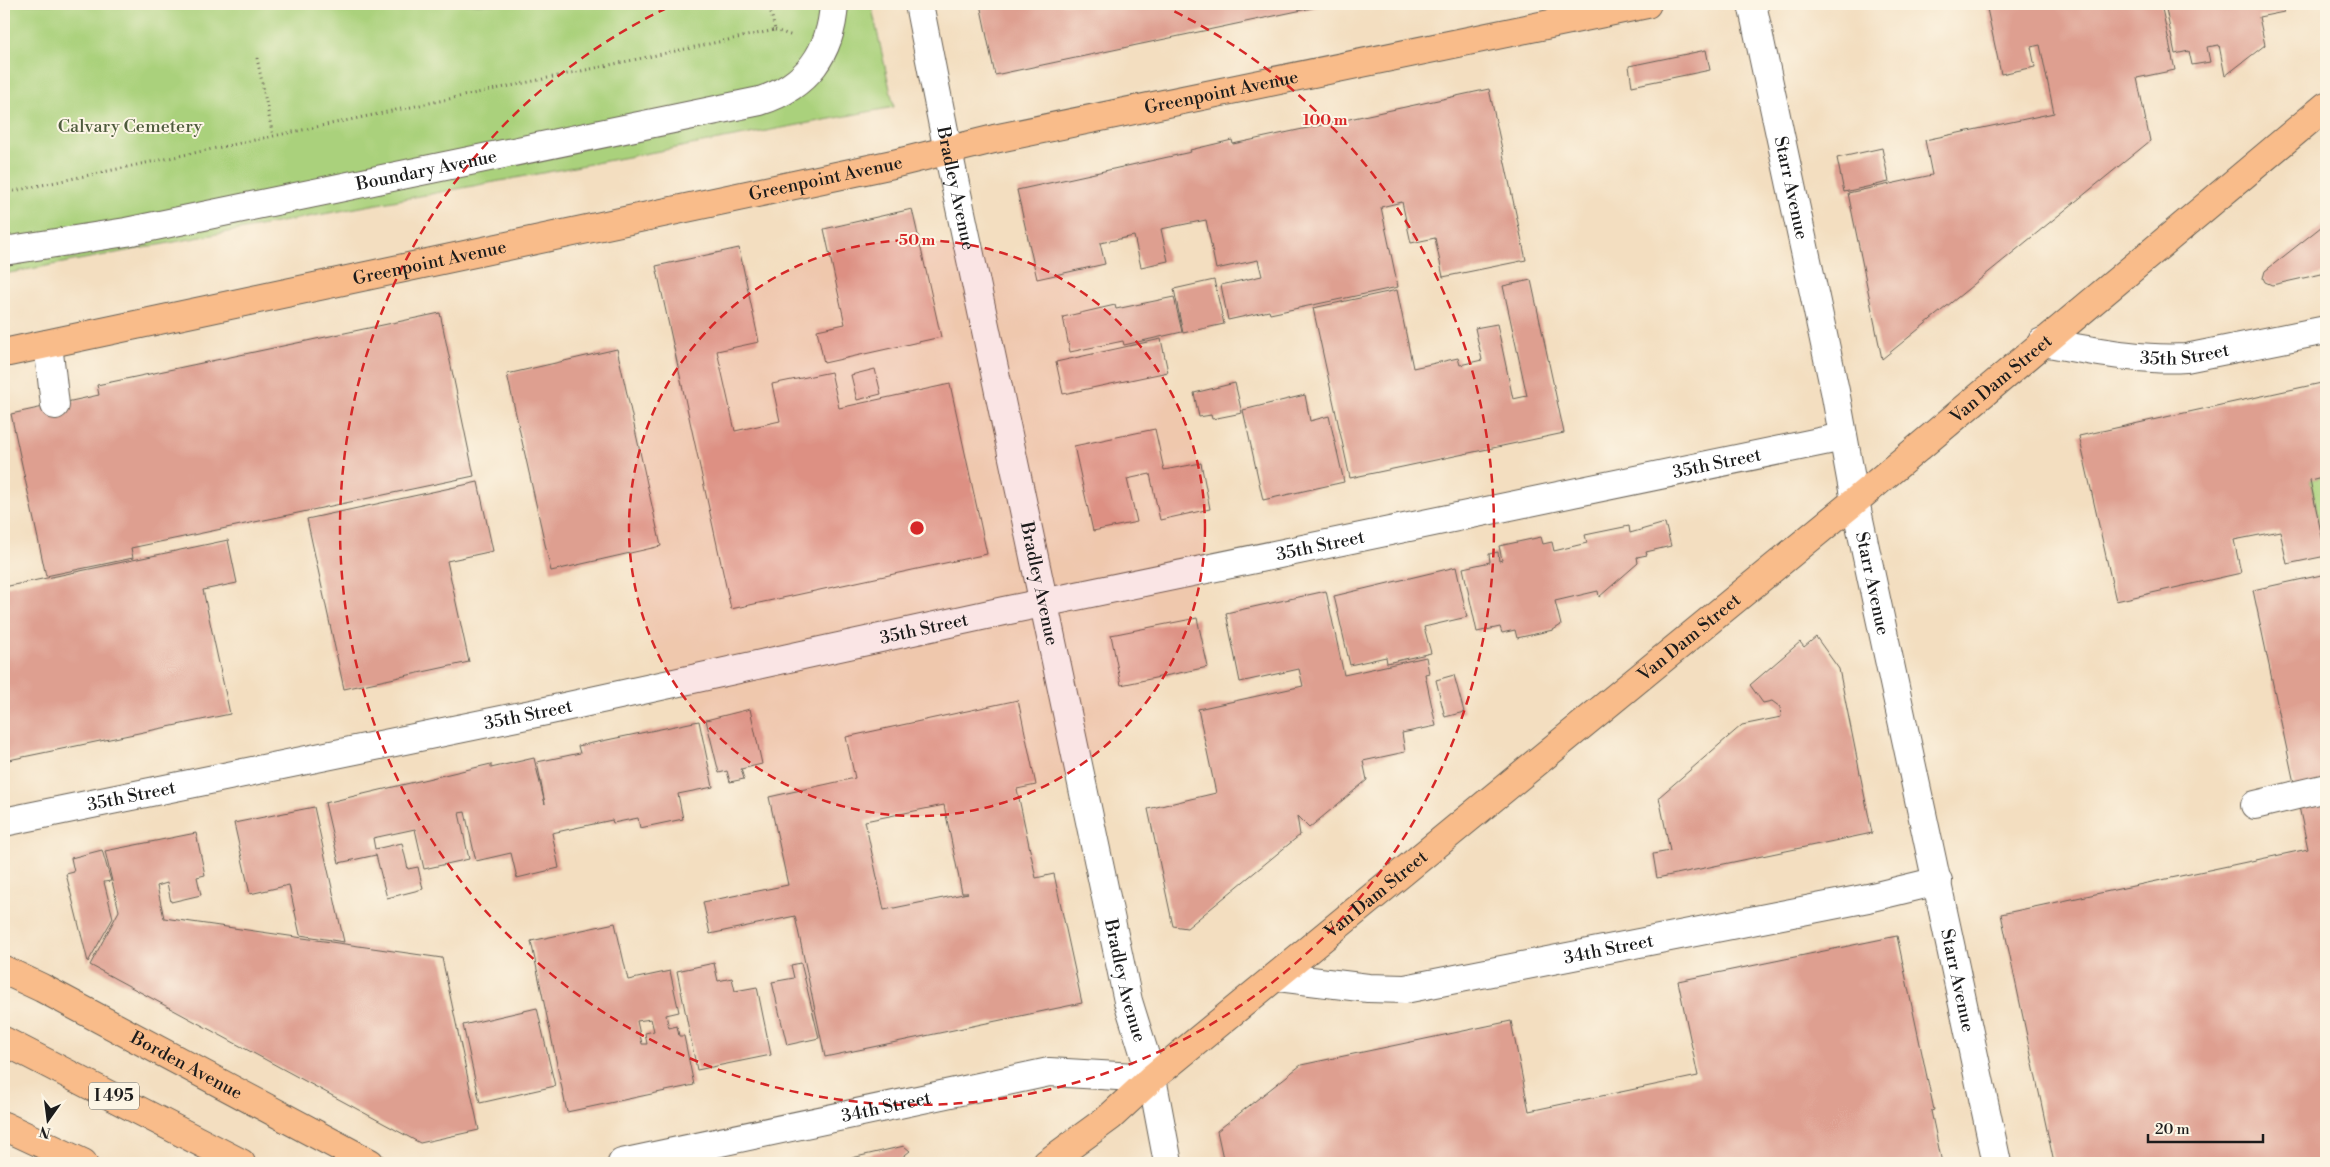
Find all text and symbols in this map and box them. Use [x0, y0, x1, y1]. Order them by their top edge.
street label: Greenpoint Avenue [1142, 65, 1300, 119]
text: 100 m [1303, 111, 1348, 130]
park label: Calvary Cemetery [58, 115, 203, 138]
street label: Bradley Avenue [932, 123, 980, 252]
street label: Starr Avenue [1769, 134, 1814, 242]
street label: Boundary Avenue [353, 144, 499, 196]
street label: Greenpoint Avenue [747, 151, 905, 206]
text: 50 m [899, 231, 935, 250]
street label: Greenpoint Avenue [351, 235, 508, 290]
street label: Van Dam Street [1944, 329, 2057, 429]
street label: 35th Street [2139, 338, 2232, 370]
street label: 35th Street [1670, 443, 1764, 484]
centre of rings [908, 519, 926, 537]
street label: Bradley Avenue [1015, 519, 1064, 648]
street label: 35th Street [1274, 525, 1367, 566]
street label: Starr Avenue [1850, 530, 1895, 637]
street label: Van Dam Street [1632, 588, 1746, 687]
street label: 35th Street [878, 608, 971, 649]
street label: 35th Street [482, 694, 575, 735]
street label: 35th Street [85, 776, 178, 816]
street label: Van Dam Street [1319, 845, 1433, 944]
street label: Bradley Avenue [1099, 916, 1152, 1045]
street label: Starr Avenue [1936, 927, 1980, 1034]
street label: 34th Street [1562, 929, 1656, 969]
street label: Borden Avenue [126, 1025, 247, 1104]
road number: I 495 [89, 1082, 139, 1110]
street label: 34th Street [839, 1086, 934, 1127]
north arrow [22, 1094, 72, 1144]
scale bar [2148, 1112, 2262, 1144]
text: 20 m [2155, 1120, 2190, 1139]
text: N [38, 1122, 53, 1142]

